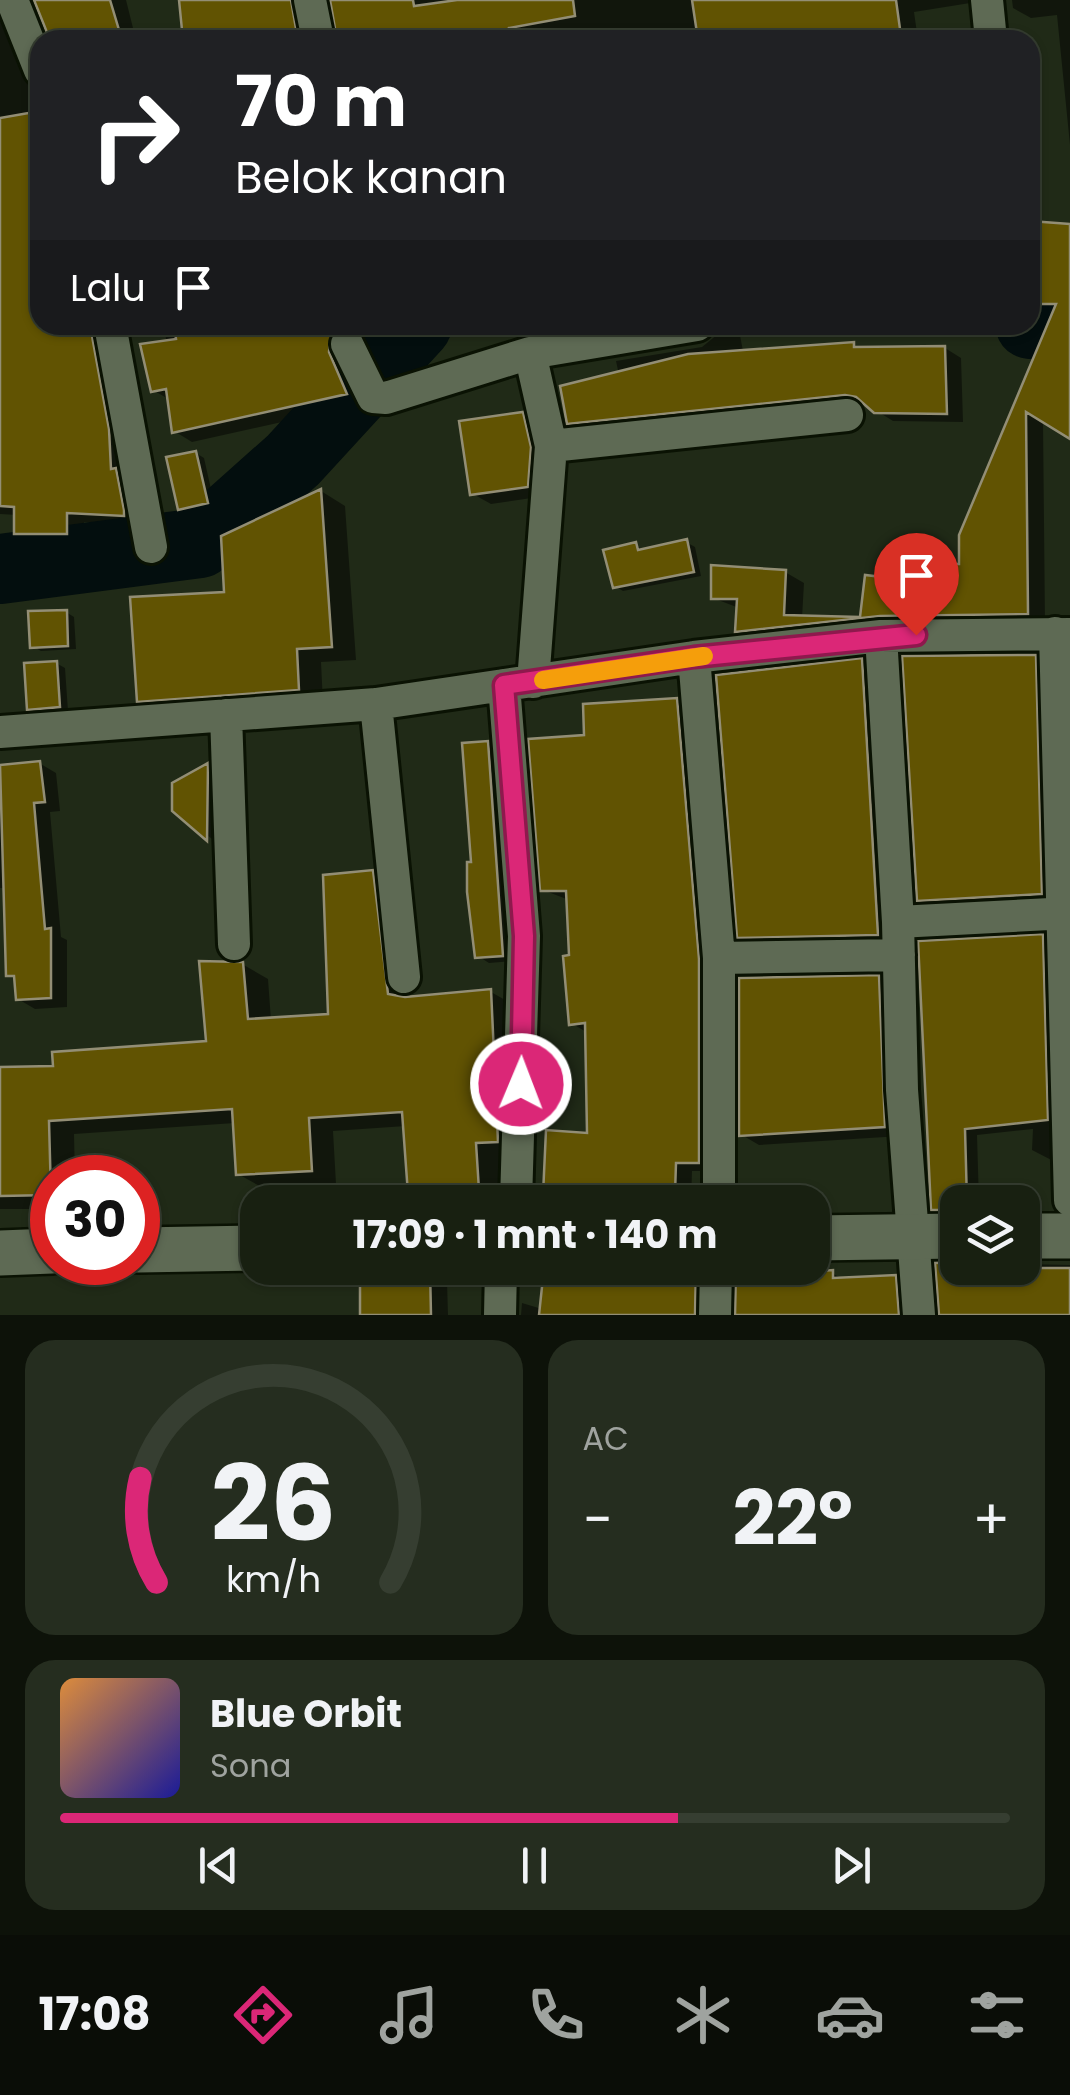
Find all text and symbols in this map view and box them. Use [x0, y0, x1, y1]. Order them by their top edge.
text: 70 m [235, 52, 407, 151]
icon: right [70, 70, 200, 200]
text: Belok kanan [235, 146, 507, 209]
icon: arrive [166, 260, 221, 315]
text: Lalu [70, 261, 146, 314]
pin [874, 533, 959, 636]
icon: arrive [889, 548, 944, 603]
position arrow [469, 1032, 573, 1136]
speed limit sign: 30 [30, 1155, 160, 1285]
map controls [940, 1185, 1040, 1285]
button: layers [940, 1185, 1040, 1285]
text: 17:09 · 1 mnt · 140 m [352, 1208, 718, 1261]
text: AC [583, 1416, 629, 1461]
text: 26 [211, 1431, 337, 1576]
text: 22° [732, 1466, 853, 1571]
text: − [583, 1481, 613, 1558]
text: + [972, 1481, 1010, 1558]
text: km/h [226, 1554, 321, 1605]
text: Blue Orbit [210, 1687, 402, 1740]
text: Sona [210, 1743, 291, 1788]
icon: previous [191, 1838, 246, 1893]
icon: pause [507, 1838, 562, 1893]
icon: next [824, 1838, 879, 1893]
icon: directions [228, 1980, 298, 2050]
icon: music [374, 1980, 444, 2050]
icon: phone [521, 1980, 591, 2050]
icon: climate [668, 1980, 738, 2050]
icon: car [815, 1980, 885, 2050]
icon: filters [962, 1980, 1032, 2050]
text: 17:08 [38, 1983, 151, 2046]

